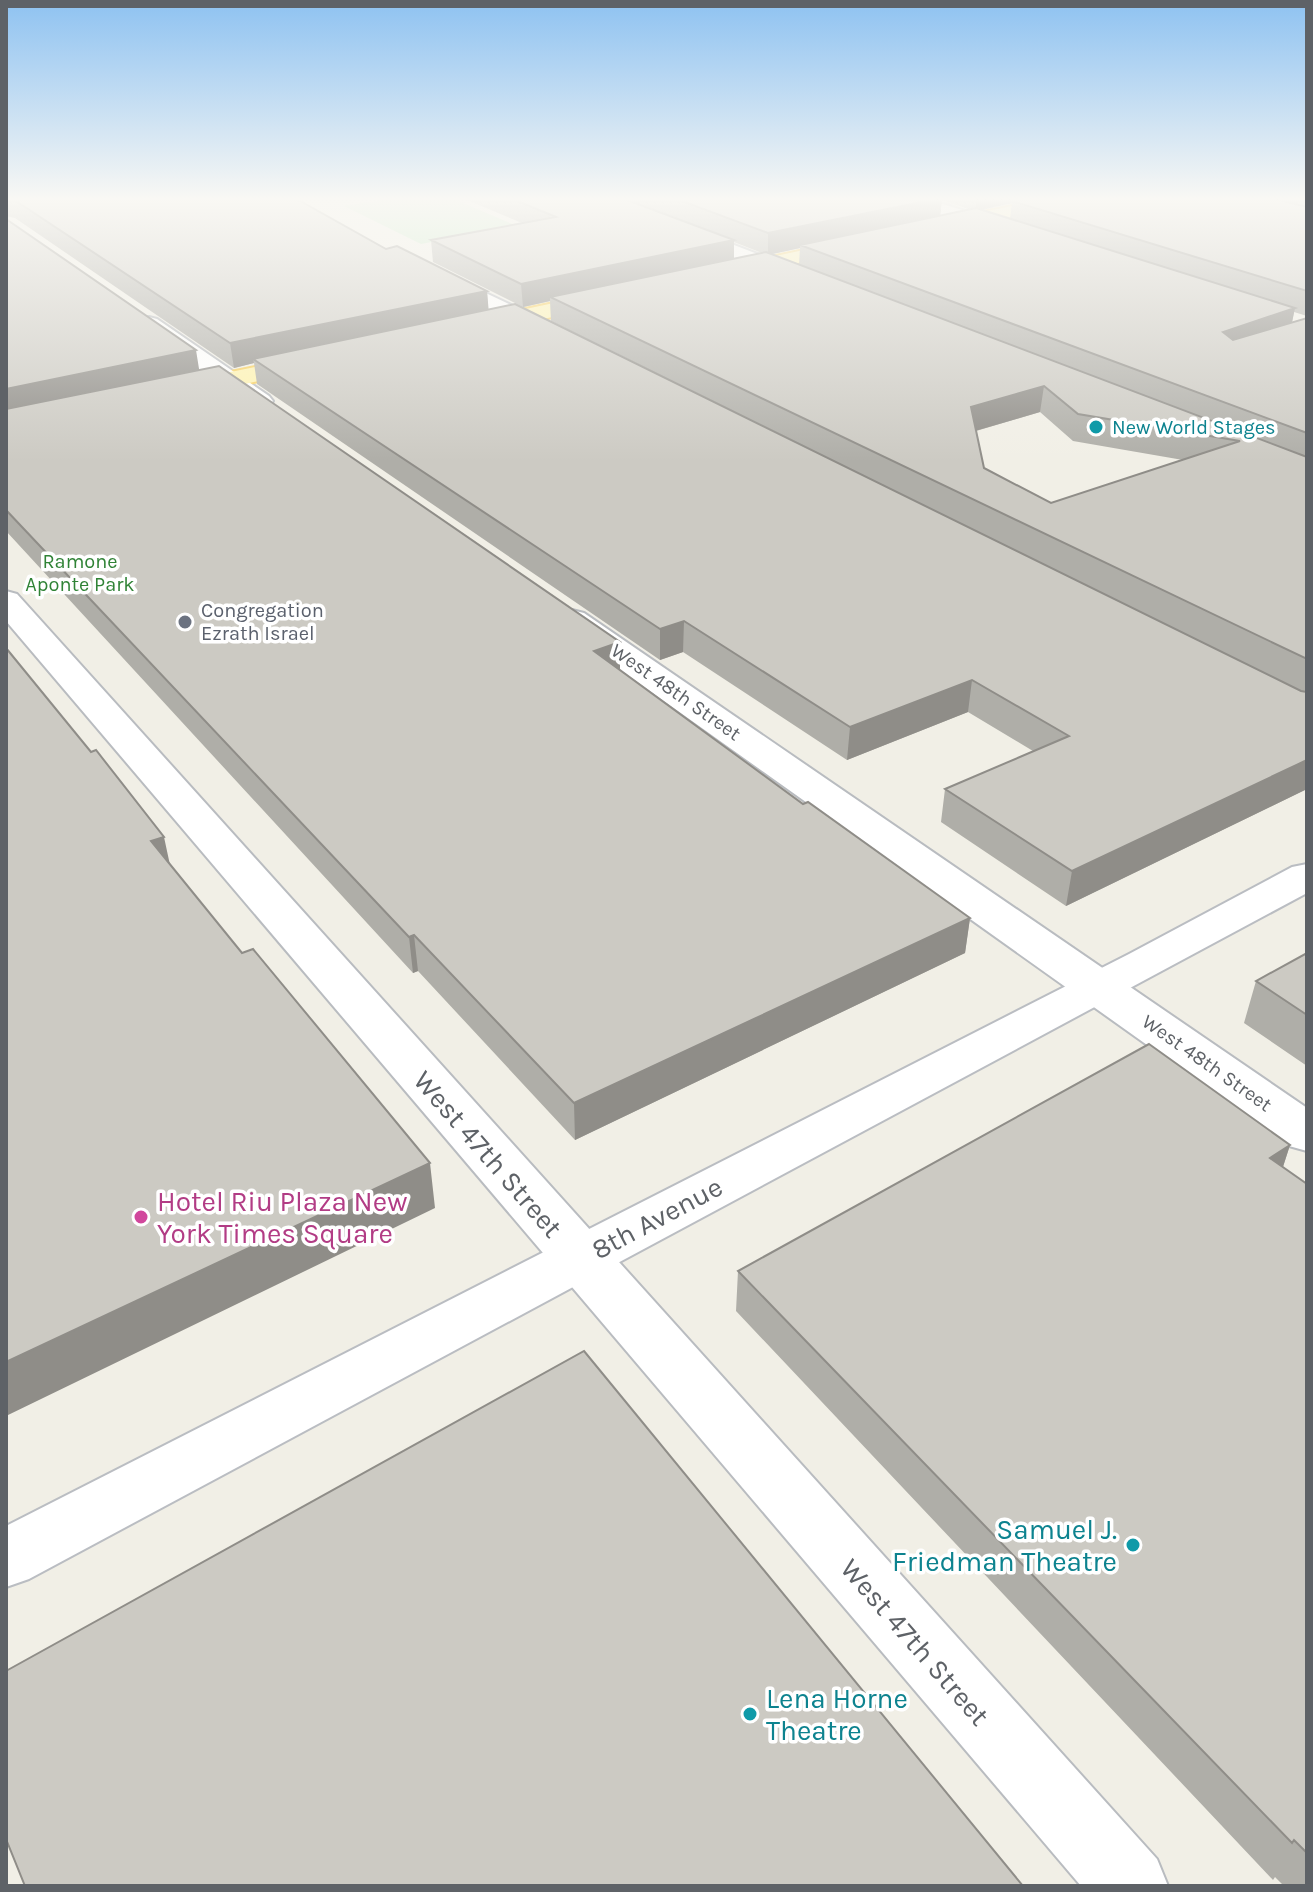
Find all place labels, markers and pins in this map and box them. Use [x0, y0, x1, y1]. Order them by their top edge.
place label: New World Stages [1112, 416, 1275, 439]
marker: New World Stages [1087, 418, 1105, 436]
place label: Congregation Ezrath Israel [201, 599, 324, 645]
marker: Congregation Ezrath Israel [176, 613, 194, 631]
place label: Hotel Riu Plaza New York Times Square [157, 1185, 407, 1250]
marker: Hotel Riu Plaza New York Times Square [132, 1208, 150, 1226]
place label: Samuel J. Friedman Theatre [892, 1513, 1117, 1578]
marker: Samuel J. Friedman Theatre [1124, 1536, 1142, 1554]
place label: Lena Horne Theatre [766, 1682, 908, 1747]
marker: Lena Horne Theatre [741, 1705, 759, 1723]

